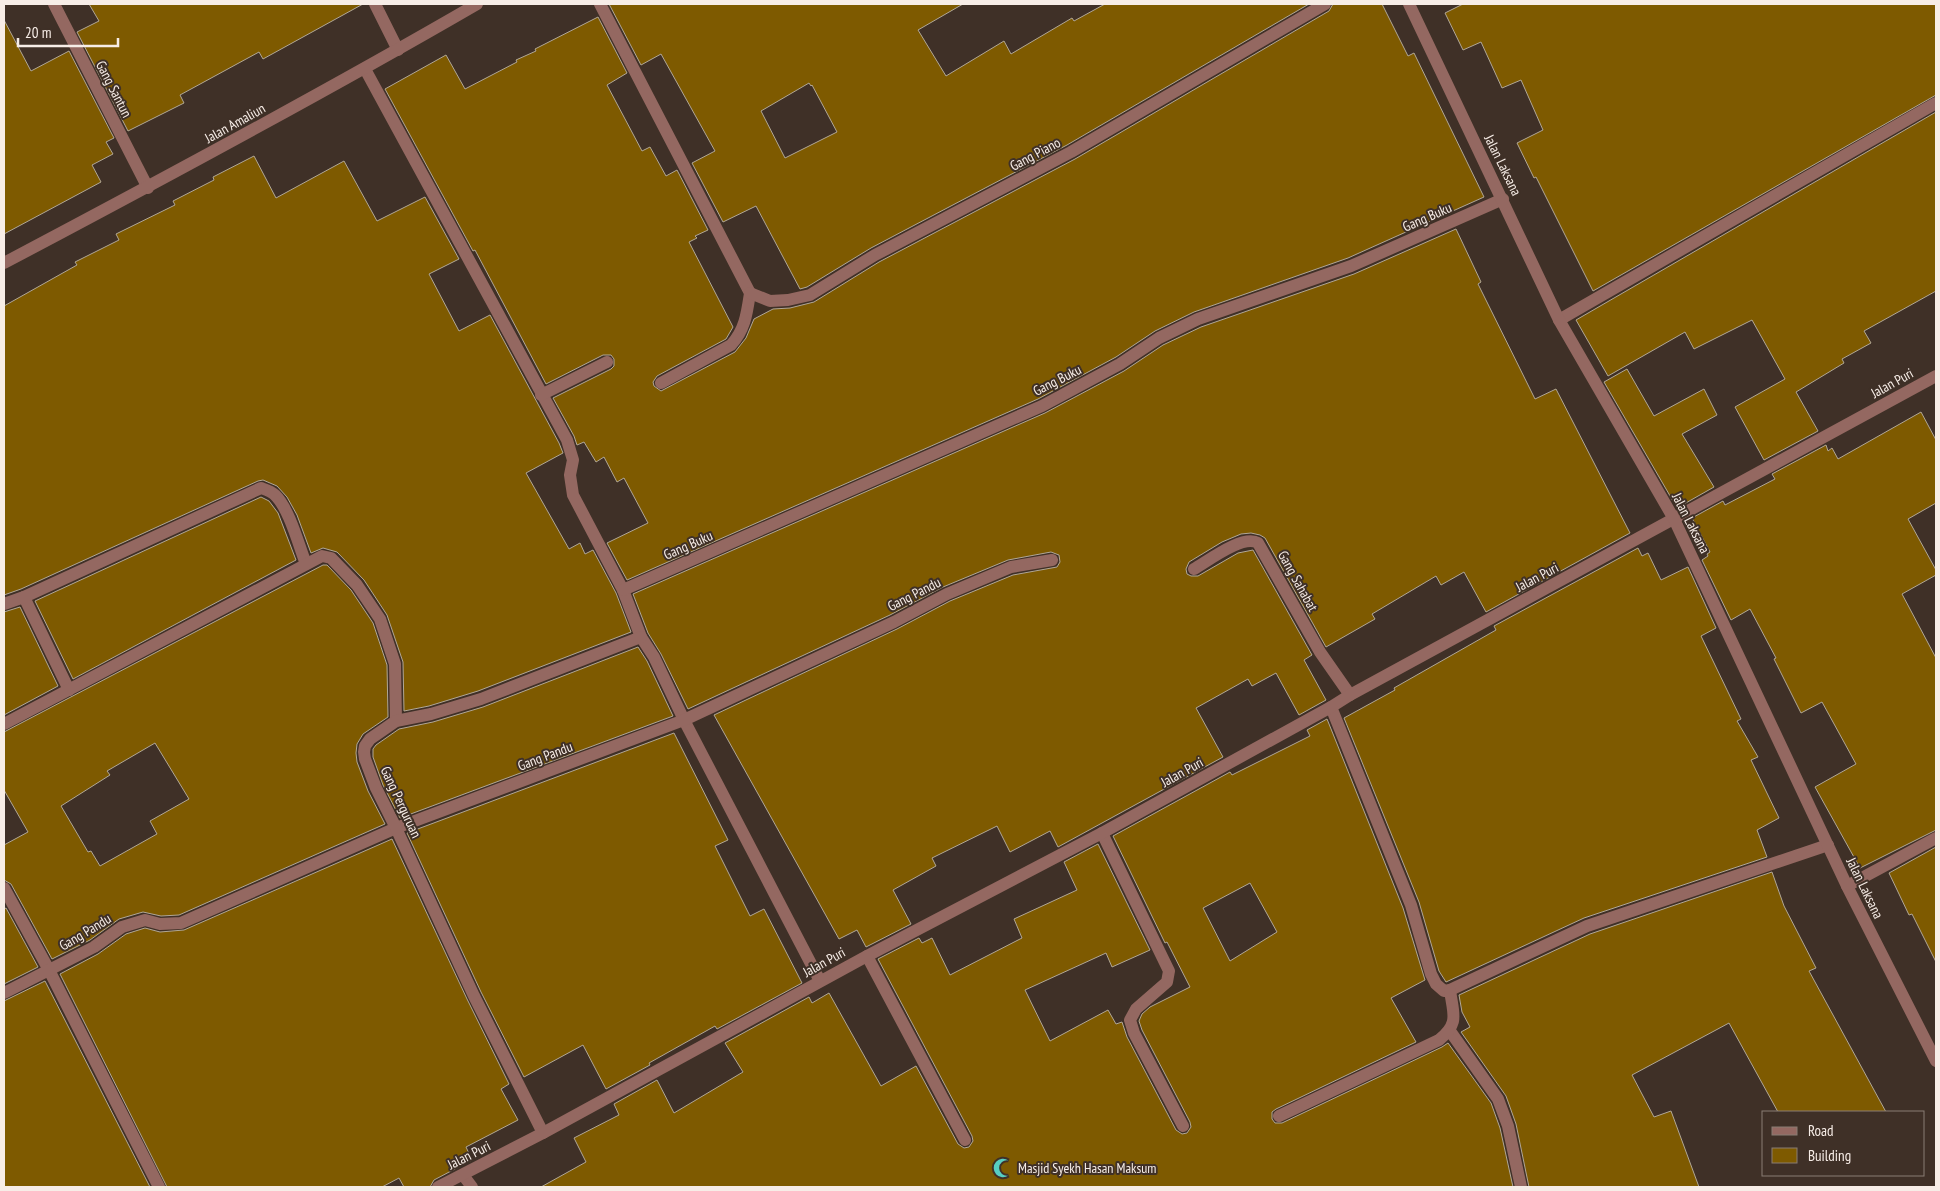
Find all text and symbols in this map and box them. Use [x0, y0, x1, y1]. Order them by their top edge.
scale bar [18, 15, 118, 47]
text: 20 m [25, 23, 51, 42]
street label: Gang Santun [92, 58, 136, 120]
street label: Jalan Amaliun [201, 99, 268, 147]
street label: Jalan Laksana [1480, 131, 1525, 198]
street label: Gang Piano [1007, 133, 1063, 175]
street label: Gang Buku [1400, 198, 1454, 236]
street label: Gang Buku [1030, 360, 1084, 400]
street label: Jalan Puri [1867, 364, 1916, 402]
street label: Jalan Laksana [1668, 489, 1714, 556]
street label: Gang Buku [661, 526, 715, 564]
street label: Gang Sahabat [1274, 548, 1322, 615]
street label: Jalan Puri [1512, 558, 1561, 596]
street label: Gang Pandu [884, 573, 944, 615]
street label: Gang Pandu [515, 737, 575, 775]
street label: Jalan Puri [1157, 753, 1206, 791]
street label: Gang Perguruan [377, 763, 425, 841]
street label: Jalan Laksana [1842, 854, 1887, 921]
street label: Gang Pandu [56, 909, 114, 955]
street label: Jalan Puri [799, 943, 848, 981]
legend [1762, 1111, 1925, 1176]
text: Road [1808, 1121, 1834, 1140]
street label: Jalan Puri [444, 1137, 494, 1174]
text: Building [1808, 1146, 1851, 1165]
mosque icon: Masjid Syekh Hasan Maksum [992, 1157, 1014, 1179]
place label: Masjid Syekh Hasan Maksum [1018, 1159, 1156, 1177]

